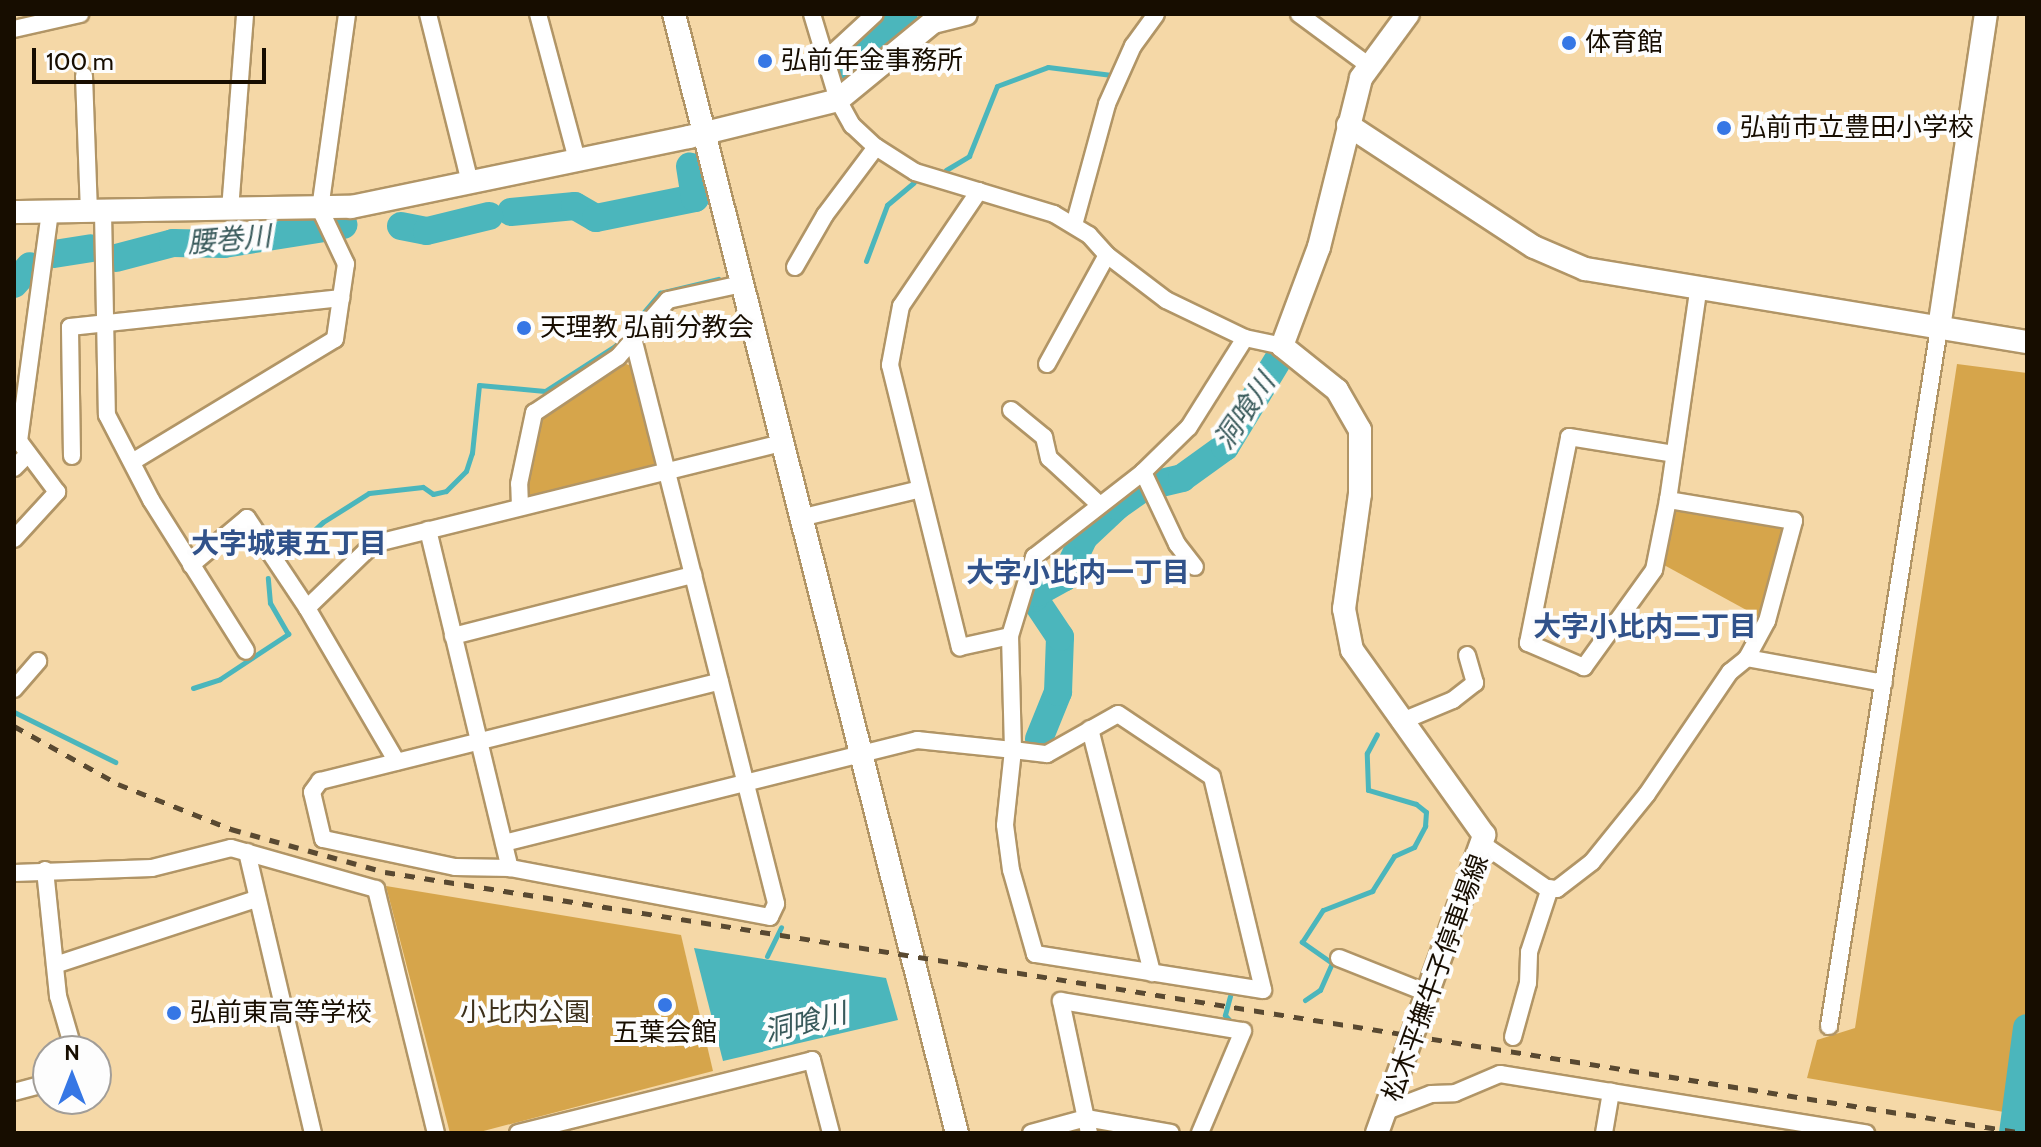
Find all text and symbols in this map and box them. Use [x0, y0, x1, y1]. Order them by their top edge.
place label: 体育館 [1585, 27, 1663, 59]
scale bar [36, 32, 270, 82]
marker: 体育館 [1560, 34, 1578, 52]
place label: 弘前年金事務所 [781, 45, 963, 77]
text: 100 m [46, 47, 114, 76]
marker: 弘前年金事務所 [756, 52, 774, 70]
place label: 弘前市立豊田小学校 [1740, 112, 1974, 144]
marker: 弘前市立豊田小学校 [1715, 119, 1733, 137]
water label: 腰巻川 [186, 219, 272, 259]
place label: 天理教 弘前分教会 [540, 312, 754, 344]
marker: 天理教 弘前分教会 [515, 319, 533, 337]
water label: 洞喰川 [1207, 367, 1281, 455]
district label: 大字城東五丁目 [191, 526, 387, 560]
district label: 大字小比内一丁目 [966, 555, 1190, 589]
district label: 大字小比内二丁目 [1533, 609, 1757, 643]
street label: 松木平撫牛子停車場線 [1377, 851, 1495, 1105]
marker: 五葉会館 [656, 996, 674, 1014]
water label: 洞喰川 [760, 996, 850, 1048]
place label: 弘前東高等学校 [190, 997, 372, 1029]
park label: 小比内公園 [460, 997, 590, 1029]
marker: 弘前東高等学校 [165, 1004, 183, 1022]
place label: 五葉会館 [613, 1017, 717, 1049]
north arrow [32, 1035, 112, 1115]
text: N [64, 1039, 80, 1066]

